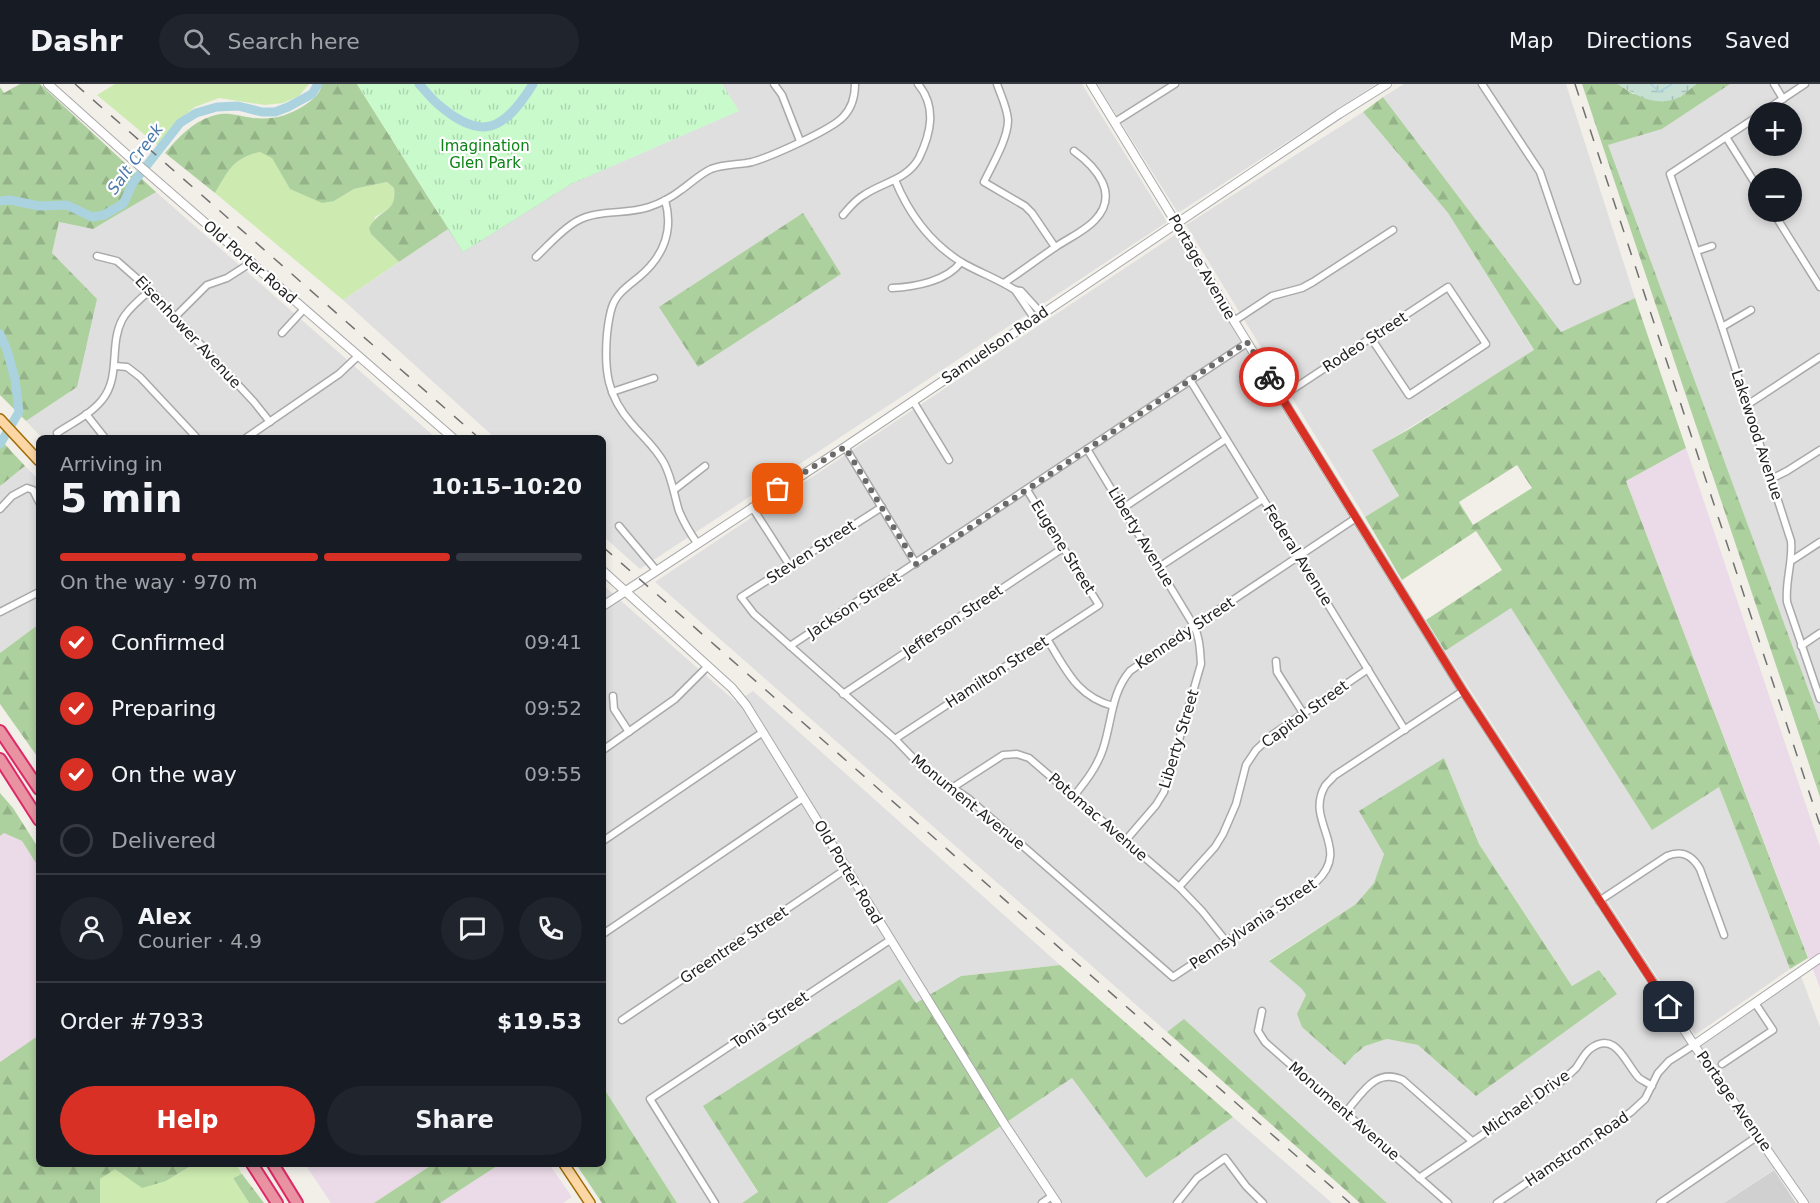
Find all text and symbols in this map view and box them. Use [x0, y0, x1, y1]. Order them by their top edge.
search box [159, 14, 579, 68]
text: Dashr [30, 25, 123, 58]
icon: search [180, 25, 213, 58]
text: Search here [228, 29, 360, 54]
text: Map [1509, 29, 1553, 53]
text: Directions [1586, 29, 1692, 53]
text: Saved [1725, 29, 1790, 53]
map controls [1748, 102, 1802, 222]
button: + [1748, 102, 1802, 156]
water label: Salt Creek [103, 119, 167, 198]
park label: Imagination Glen Park [440, 137, 530, 172]
button: − [1748, 168, 1802, 222]
street label: Portage Avenue [1165, 211, 1239, 323]
street label: Old Porter Road [200, 217, 300, 307]
street label: Eisenhower Avenue [131, 272, 245, 392]
street label: Samuelson Road [938, 303, 1052, 387]
street label: Rodeo Street [1319, 308, 1411, 376]
courier [1239, 347, 1299, 407]
icon: bike [1253, 361, 1286, 394]
street label: Lakewood Avenue [1727, 368, 1787, 502]
text: Arriving in [60, 452, 163, 476]
pin [752, 463, 803, 514]
icon: bag [761, 472, 794, 505]
text: 10:15–10:20 [431, 474, 582, 499]
text: 5 min [60, 476, 182, 521]
street label: Liberty Avenue [1104, 484, 1178, 590]
street label: Eugene Street [1027, 497, 1099, 597]
street label: Federal Avenue [1260, 501, 1336, 609]
street label: Steven Street [763, 516, 859, 587]
street label: Jackson Street [803, 568, 904, 642]
text: On the way · 970 m [60, 570, 258, 594]
street label: Jefferson Street [899, 581, 1006, 662]
street label: Kennedy Street [1132, 593, 1238, 673]
icon: check [60, 626, 93, 659]
text: Confirmed [111, 630, 225, 655]
text: 09:41 [524, 630, 582, 654]
street label: Hamilton Street [942, 632, 1052, 712]
street label: Capitol Street [1258, 676, 1352, 752]
street label: Liberty Street [1155, 687, 1203, 791]
icon: check [60, 692, 93, 725]
text: Preparing [111, 696, 217, 721]
text: 09:52 [524, 696, 582, 720]
street label: Monument Avenue [908, 751, 1028, 853]
icon: check [60, 758, 93, 791]
text: On the way [111, 762, 237, 787]
text: 09:55 [524, 762, 582, 786]
street label: Potomac Avenue [1045, 769, 1151, 865]
street label: Old Porter Road [810, 817, 886, 927]
text: Delivered [111, 828, 216, 853]
street label: Pennsylvania Street [1186, 875, 1320, 973]
button: person [60, 897, 123, 960]
button: chat [441, 897, 504, 960]
button: phone [519, 897, 582, 960]
street label: Greentree Street [677, 902, 791, 988]
text: Alex [138, 904, 192, 929]
text: Courier · 4.9 [138, 929, 262, 953]
pin [1643, 981, 1694, 1032]
street label: Tonia Street [727, 988, 812, 1053]
icon: home [1652, 990, 1685, 1023]
text: Order #7933 [60, 1009, 204, 1034]
text: $19.53 [497, 1009, 582, 1034]
street label: Portage Avenue [1693, 1047, 1775, 1155]
street label: Monument Avenue [1285, 1058, 1403, 1164]
street label: Michael Drive [1479, 1066, 1573, 1140]
button: Help [60, 1086, 315, 1155]
button: Share [327, 1086, 582, 1155]
street label: Hamstrom Road [1522, 1108, 1632, 1190]

